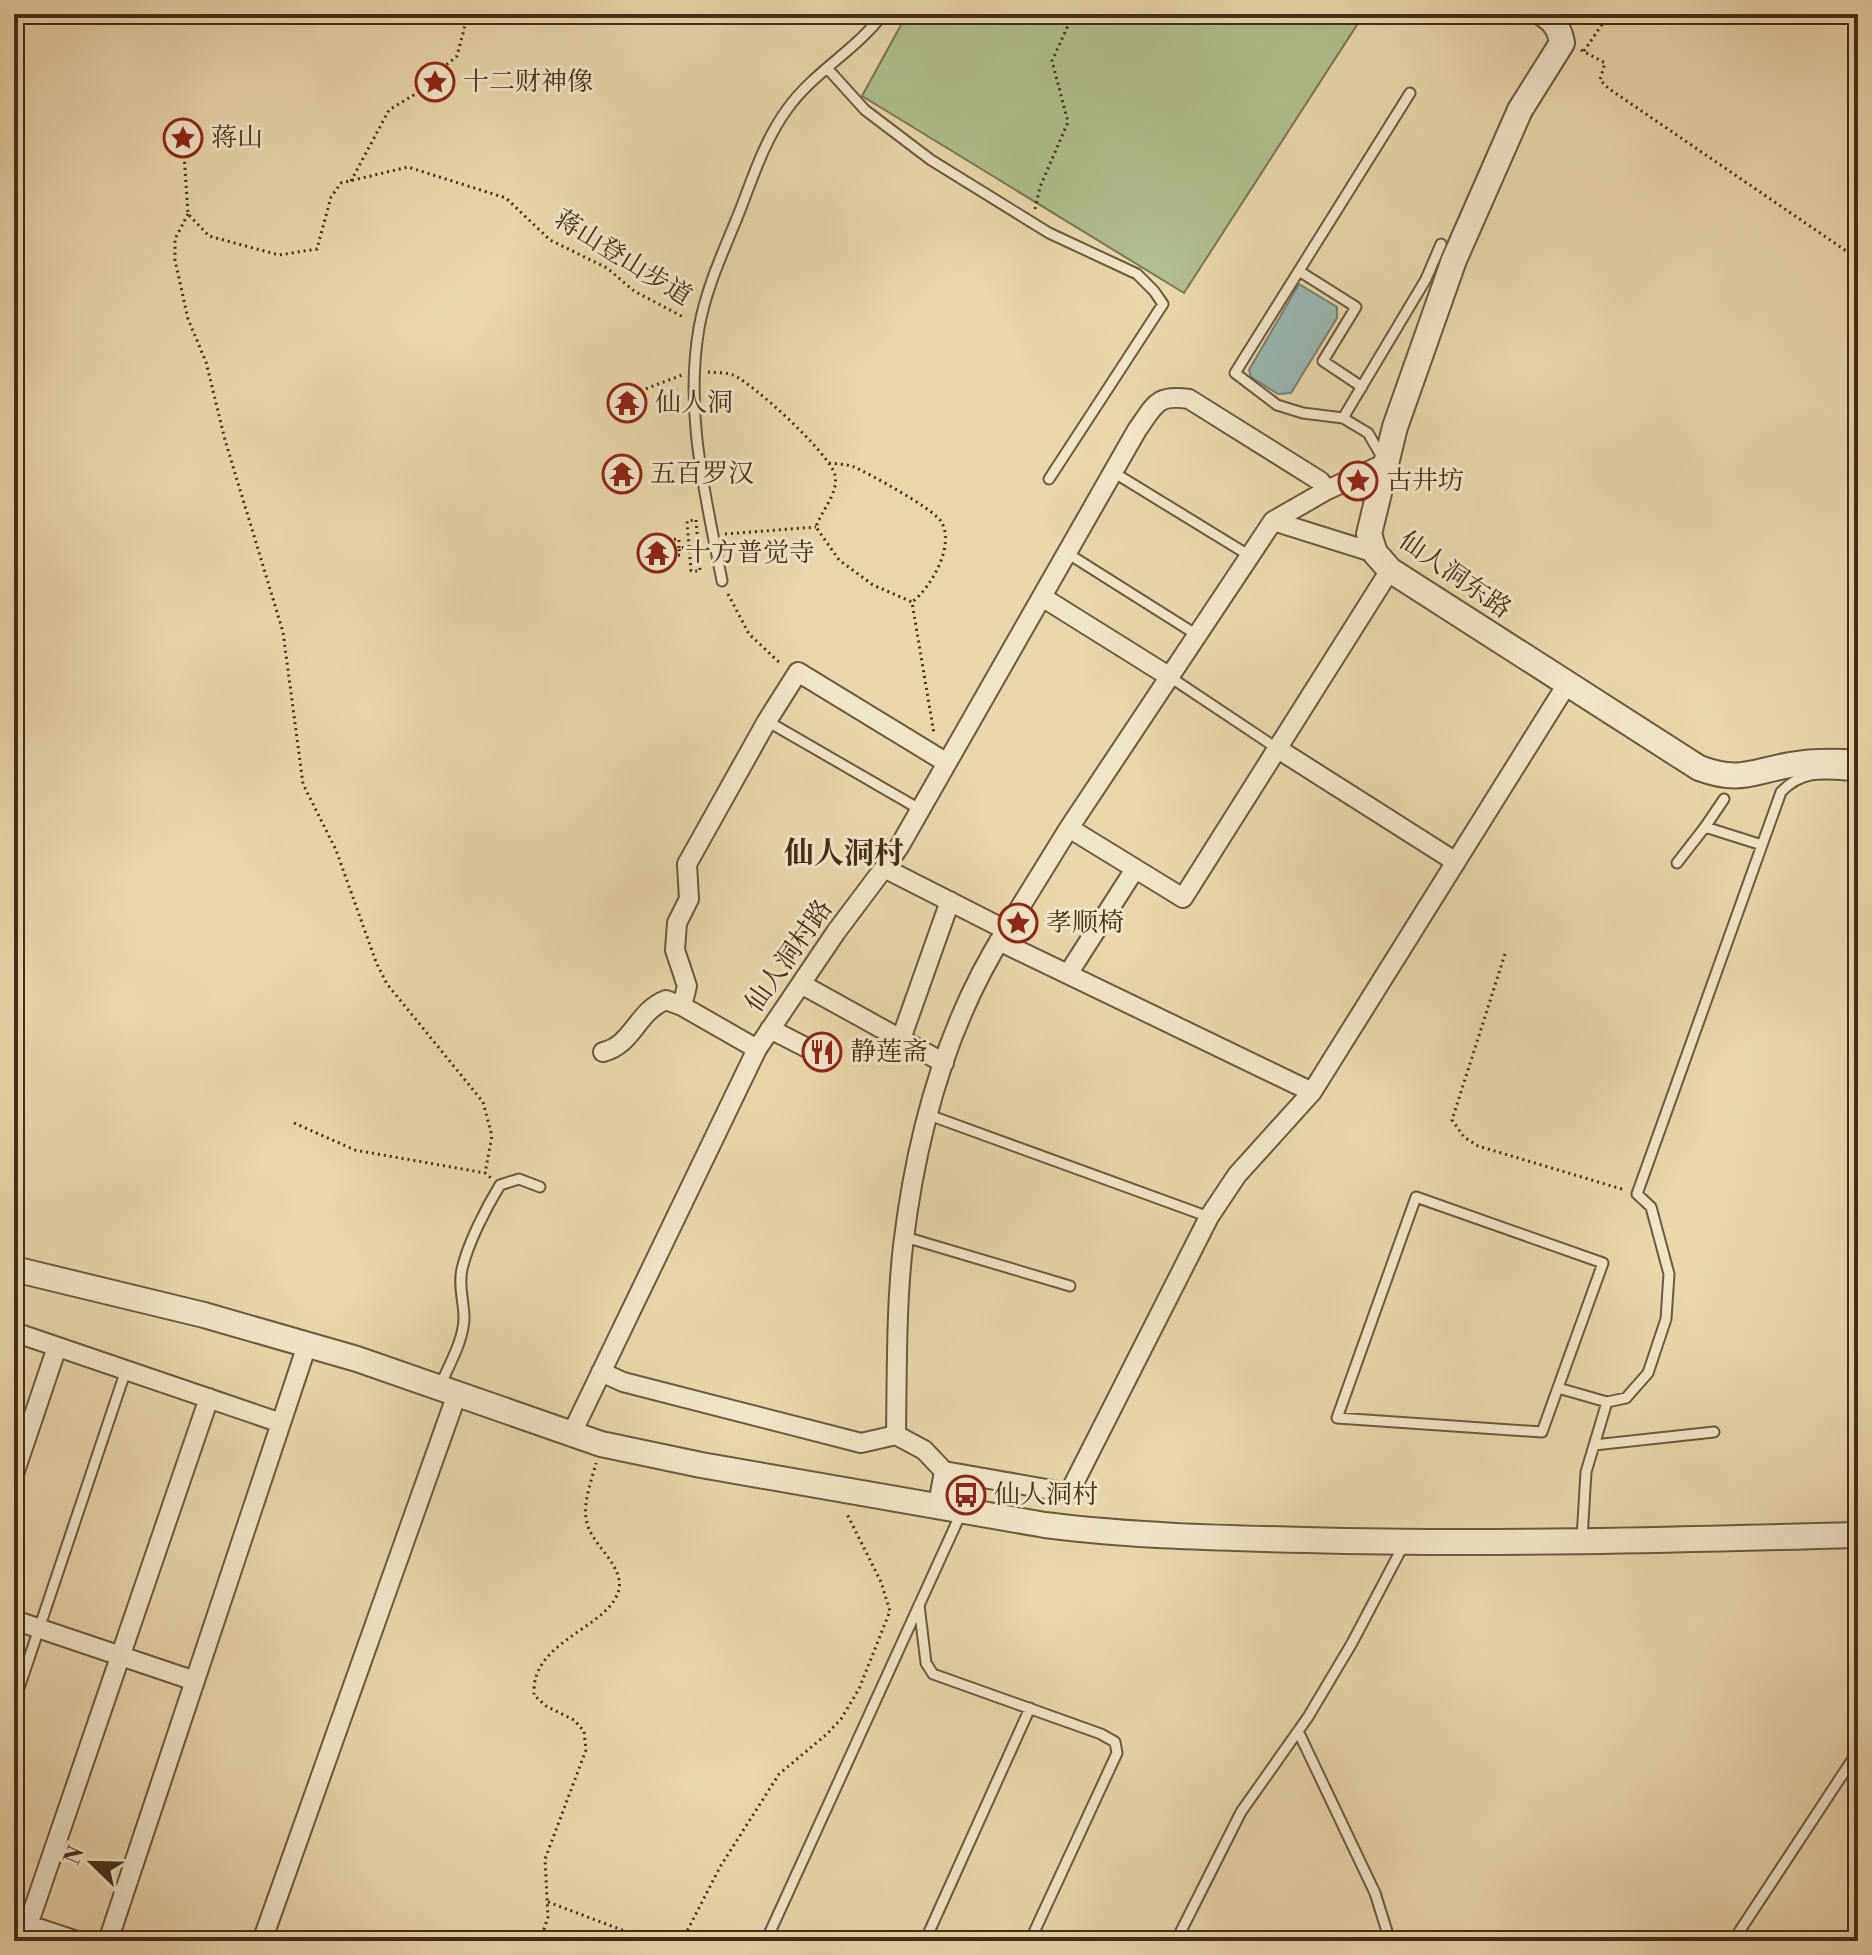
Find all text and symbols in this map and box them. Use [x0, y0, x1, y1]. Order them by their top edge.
place icon: 十二财神像 [414, 61, 456, 103]
place label: 十二财神像 [463, 66, 593, 98]
place icon: 蒋山 [162, 117, 204, 159]
place label: 蒋山 [211, 122, 263, 154]
street label: 蒋山登山步道 [548, 203, 698, 313]
temple icon: 仙人洞 [606, 382, 648, 424]
place label: 仙人洞 [655, 387, 733, 419]
temple icon: 五百罗汉 [601, 453, 643, 495]
place label: 五百罗汉 [650, 458, 754, 490]
place icon: 古井坊 [1337, 460, 1379, 502]
place label: 古井坊 [1386, 465, 1464, 497]
street label: 仙人洞东路 [1393, 525, 1517, 625]
temple icon: 十方普觉寺 [636, 532, 678, 574]
place label: 十方普觉寺 [685, 537, 815, 569]
district label: 仙人洞村 [784, 835, 904, 873]
street label: 仙人洞村路 [739, 894, 839, 1018]
place icon: 孝顺椅 [997, 902, 1039, 944]
place label: 孝顺椅 [1046, 907, 1124, 939]
restaurant icon: 静莲斋 [801, 1031, 843, 1073]
place label: 静莲斋 [850, 1036, 928, 1068]
bus stop icon: 仙人洞村 [945, 1474, 987, 1516]
place label: 仙人洞村 [994, 1479, 1098, 1511]
north arrow [52, 1823, 132, 1903]
text: N [59, 1842, 91, 1869]

